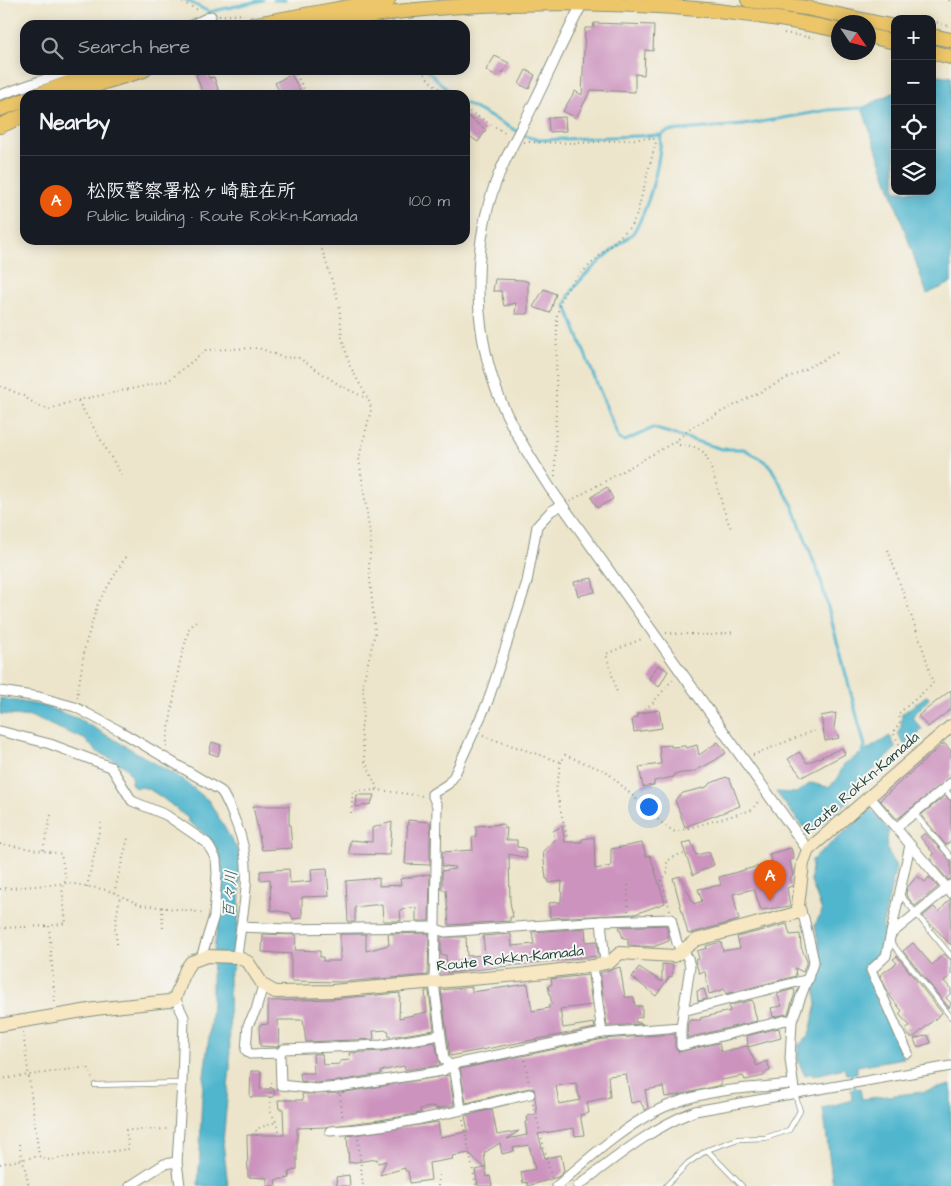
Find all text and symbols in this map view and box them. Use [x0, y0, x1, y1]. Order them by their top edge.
north arrow [831, 15, 876, 60]
map controls [891, 15, 936, 195]
button: + [891, 15, 936, 60]
search box [20, 20, 470, 75]
icon: search [38, 34, 66, 62]
text: Search here [78, 34, 190, 61]
button: − [891, 60, 936, 105]
button: locate [891, 105, 936, 150]
text: Nearby [40, 108, 110, 137]
button: layers [891, 150, 936, 195]
text: 松阪警察署松ヶ崎駐在所 [87, 178, 296, 205]
text: A [51, 190, 61, 212]
text: 100 m [409, 190, 450, 212]
text: Public building · Route Rokkn-Kamada [87, 205, 358, 227]
street label: Route Rokkn-Kamada [799, 727, 924, 840]
your location [636, 794, 662, 820]
pin: A [754, 860, 786, 901]
water label: 百々川 [217, 869, 243, 919]
street label: Route Rokkn-Kamada [435, 940, 585, 977]

